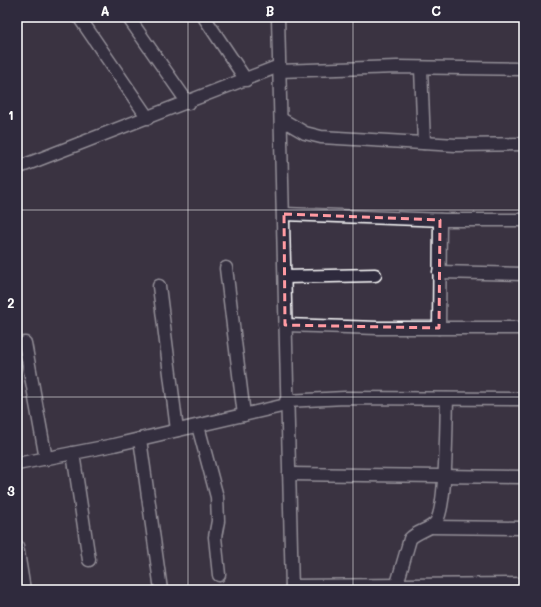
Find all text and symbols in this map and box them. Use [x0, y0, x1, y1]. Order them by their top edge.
text: A [100, 2, 110, 19]
text: B [266, 2, 275, 19]
text: C [431, 2, 441, 19]
text: 1 [8, 106, 14, 123]
text: 2 [7, 294, 15, 311]
text: 3 [7, 482, 15, 499]

